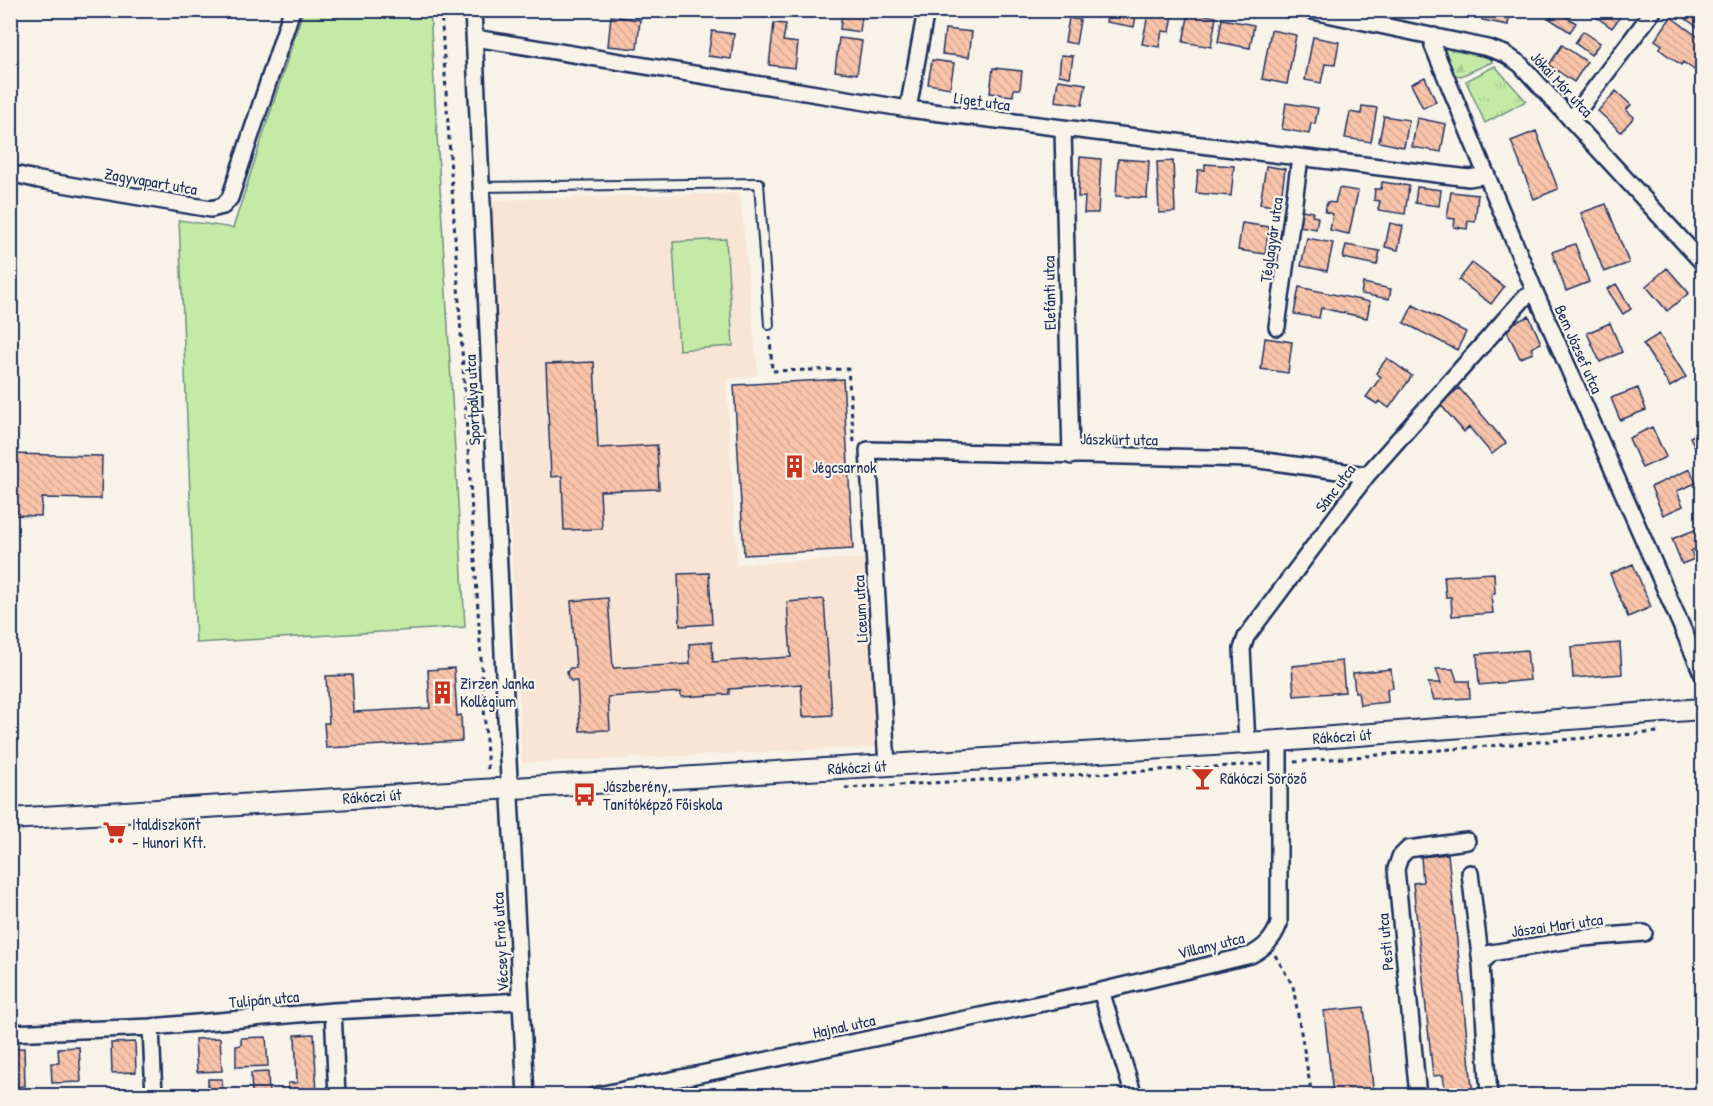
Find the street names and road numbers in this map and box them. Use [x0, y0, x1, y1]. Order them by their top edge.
street label: Jókai Mór utca [1526, 46, 1598, 122]
street label: Liget utca [952, 86, 1012, 116]
street label: Zagyvapart utca [103, 162, 199, 200]
street label: Téglagyár utca [1254, 196, 1288, 284]
street label: Elefánti utca [1037, 256, 1061, 330]
street label: Bem József utca [1550, 301, 1608, 397]
street label: Sportpálya utca [459, 354, 485, 446]
street label: Jászkürt utca [1080, 427, 1158, 451]
street label: Sánc utca [1310, 459, 1360, 517]
street label: Líceum utca [847, 575, 873, 643]
street label: Rákóczi út [1312, 723, 1373, 749]
street label: Rákóczi út [827, 754, 887, 780]
street label: Rákóczi út [342, 783, 403, 809]
street label: Vécsey Ernő utca [486, 892, 514, 992]
street label: Jászai Mari utca [1510, 908, 1604, 942]
street label: Pesti utca [1372, 912, 1398, 972]
street label: Villany utca [1175, 926, 1247, 964]
street label: Tulipán utca [228, 985, 300, 1013]
street label: Hajnal utca [811, 1009, 877, 1043]

